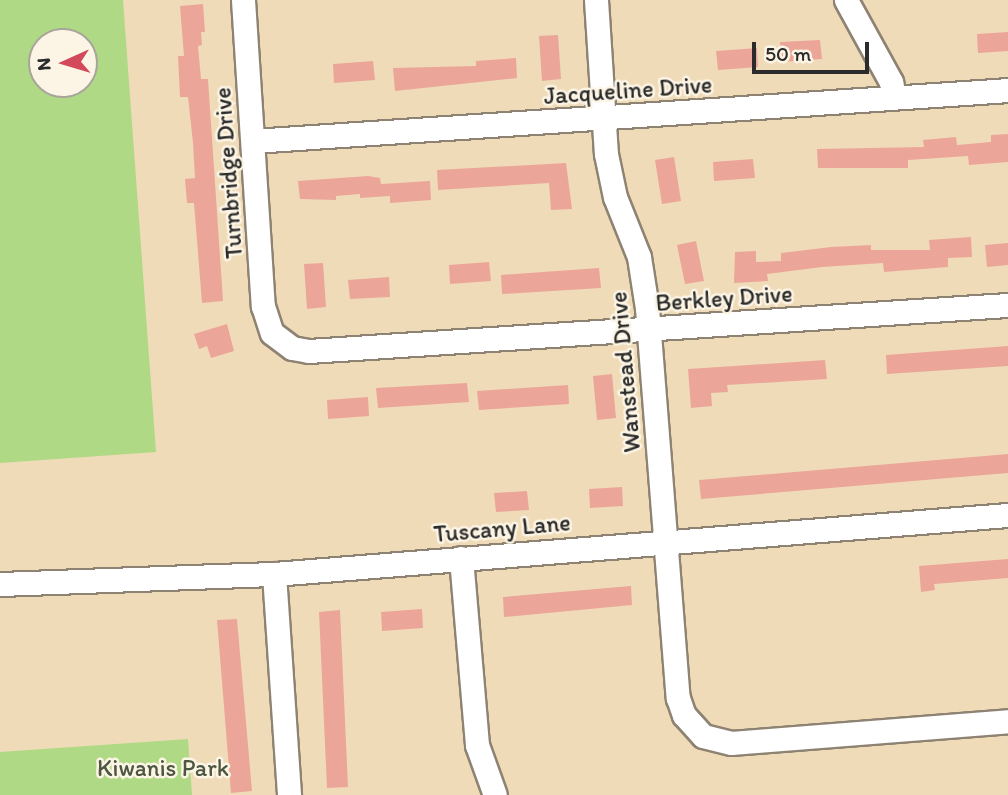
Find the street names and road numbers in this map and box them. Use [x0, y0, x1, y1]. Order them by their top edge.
street label: Jacqueline Drive [543, 70, 713, 110]
street label: Turnbridge Drive [208, 86, 248, 260]
street label: Berkley Drive [654, 279, 794, 317]
street label: Wanstead Drive [604, 290, 646, 454]
street label: Tuscany Lane [432, 508, 572, 548]

